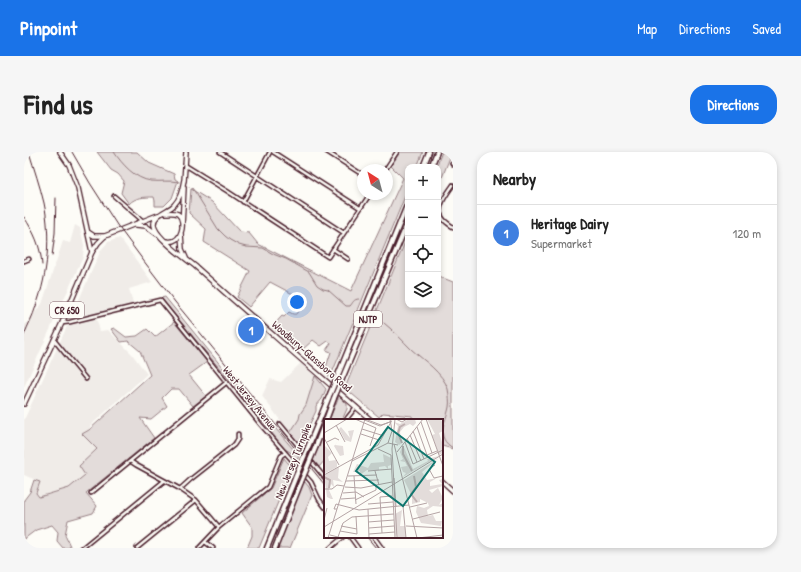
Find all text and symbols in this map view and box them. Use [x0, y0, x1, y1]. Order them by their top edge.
text: Pinpoint [20, 15, 77, 41]
text: Map [637, 19, 657, 38]
text: Directions [679, 19, 730, 38]
text: Saved [752, 19, 781, 38]
text: Find us [24, 85, 93, 123]
button: Directions [690, 85, 777, 124]
north arrow [357, 164, 393, 200]
map controls [405, 164, 441, 308]
button: + [405, 164, 441, 200]
text: Nearby [493, 167, 536, 190]
button: − [405, 200, 441, 236]
text: Heritage Dairy [531, 213, 609, 234]
text: 1 [504, 224, 508, 242]
text: 120 m [733, 224, 761, 242]
text: Supermarket [531, 234, 592, 252]
button: locate [405, 236, 441, 272]
button: layers [405, 272, 441, 308]
your location [287, 292, 307, 312]
road number: CR 650 [50, 302, 84, 318]
road number: NJTP [354, 311, 382, 327]
pin: 1 [238, 315, 264, 345]
street label: Woodbury-Glassboro Road [269, 317, 355, 395]
street label: West Jersey Avenue [220, 363, 280, 433]
inset map [324, 419, 443, 538]
street label: New Jersey Turnpike [271, 420, 315, 501]

